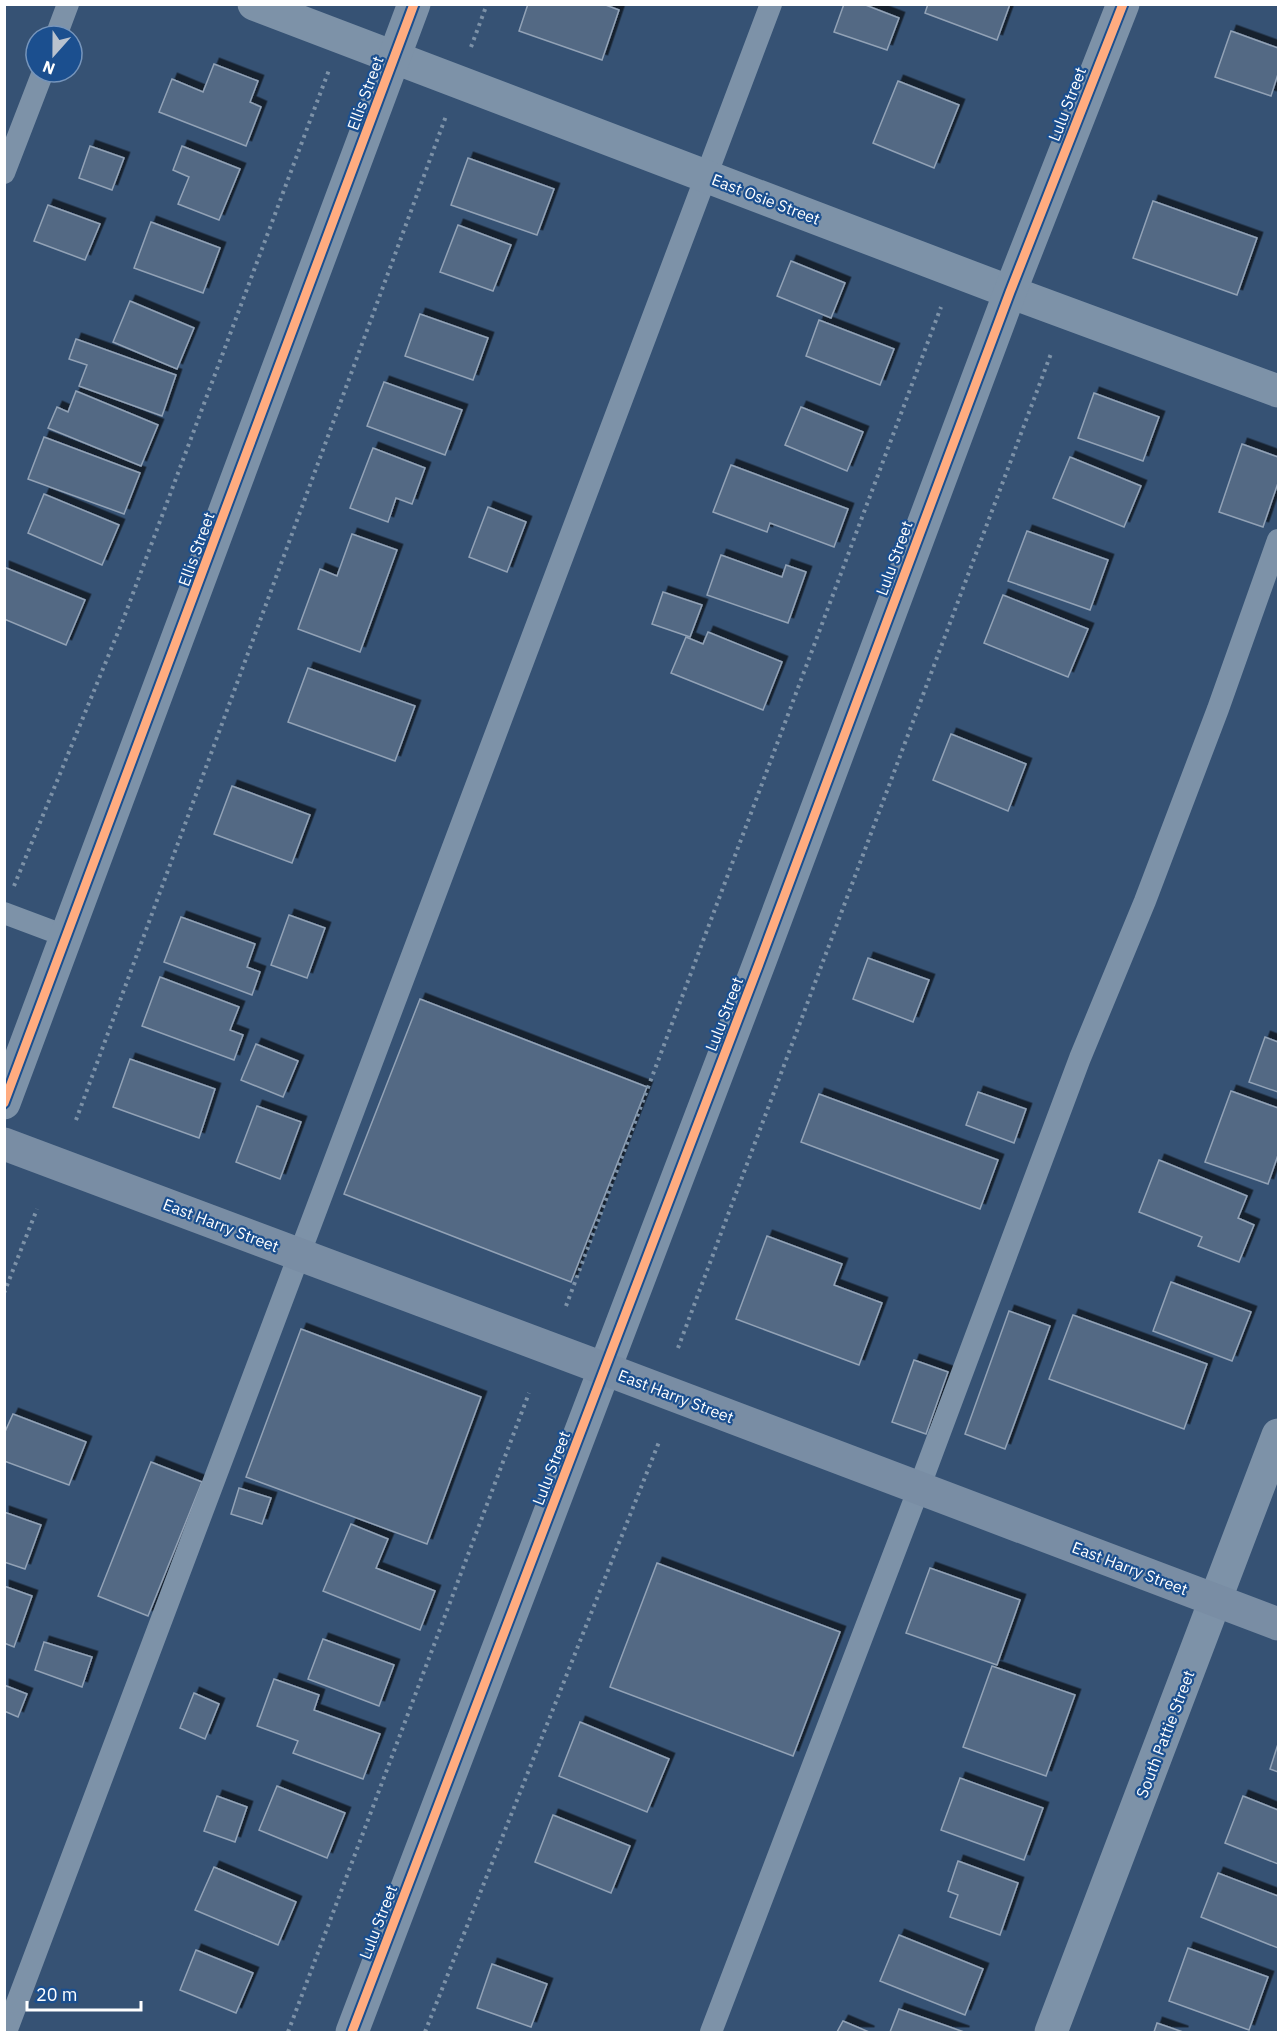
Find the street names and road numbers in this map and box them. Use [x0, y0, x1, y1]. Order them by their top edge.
street label: Ellis Street [342, 53, 388, 133]
street label: Lulu Street [1044, 64, 1090, 144]
street label: East Osie Street [709, 169, 823, 229]
street label: Ellis Street [173, 509, 219, 589]
street label: Lulu Street [871, 518, 917, 598]
street label: Lulu Street [701, 974, 747, 1054]
street label: East Harry Street [160, 1194, 282, 1256]
street label: East Harry Street [615, 1365, 737, 1427]
street label: Lulu Street [528, 1428, 574, 1508]
street label: East Harry Street [1069, 1537, 1191, 1599]
street label: South Pattie Street [1131, 1667, 1199, 1801]
street label: Lulu Street [355, 1882, 401, 1962]

